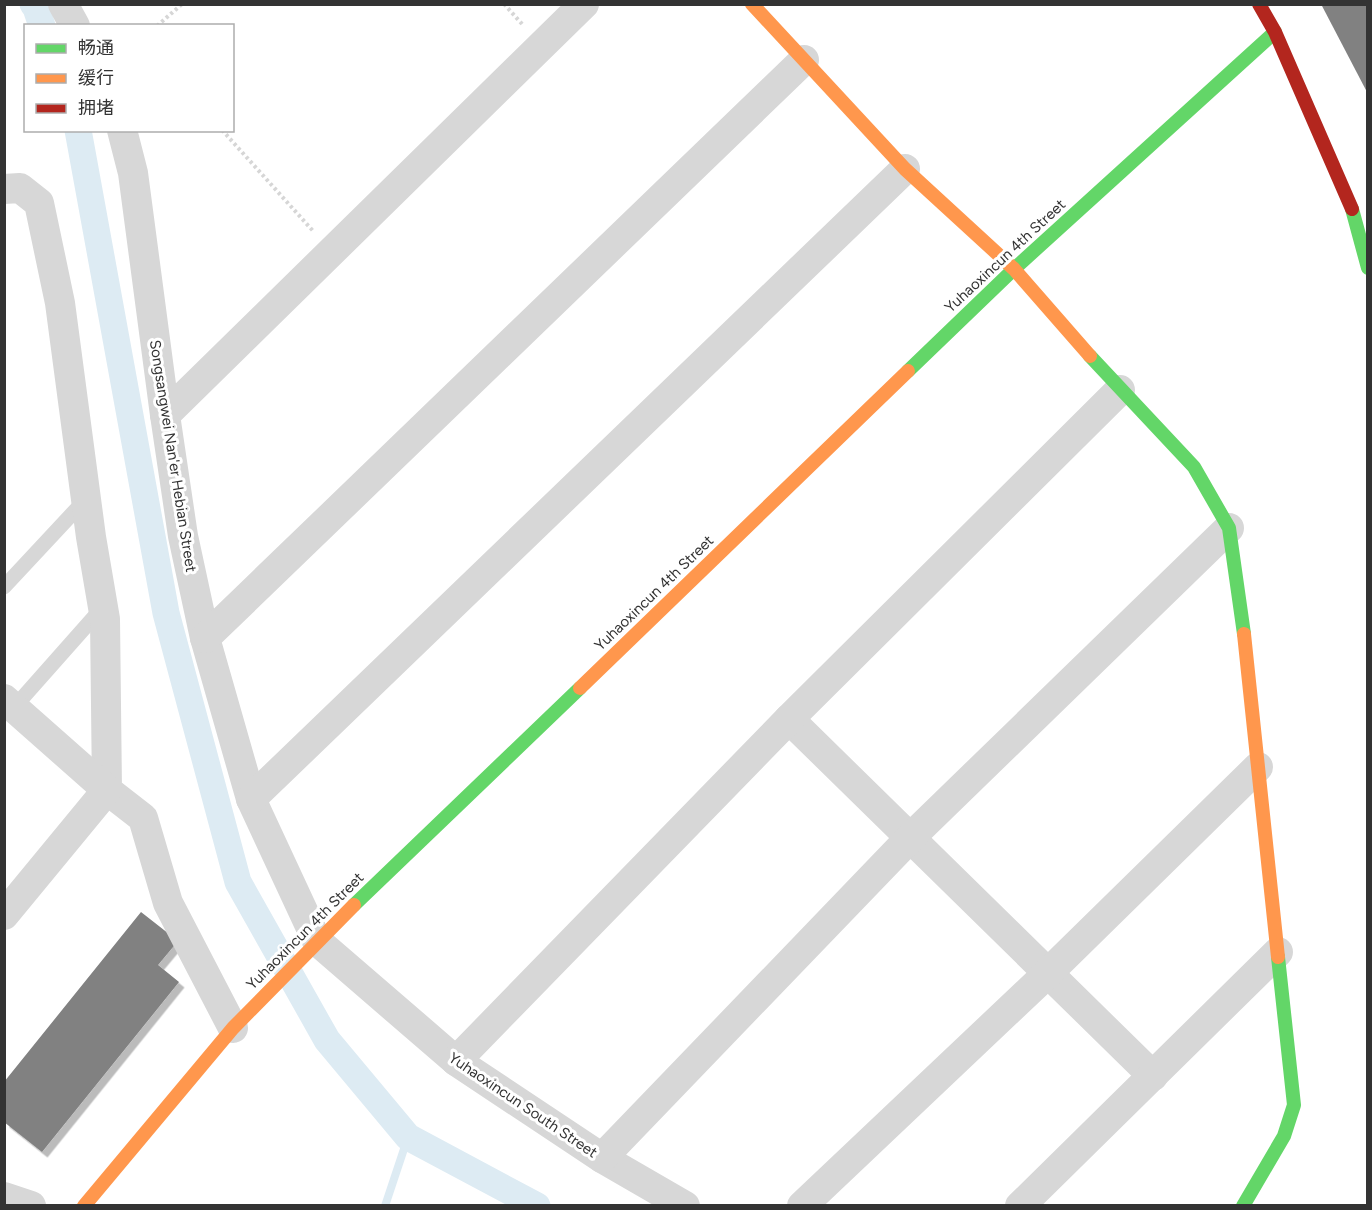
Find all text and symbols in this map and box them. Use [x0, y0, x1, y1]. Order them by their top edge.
legend [24, 24, 234, 132]
text: 畅通 [78, 37, 114, 59]
text: 缓行 [78, 67, 114, 89]
text: 拥堵 [78, 97, 114, 119]
street label: Yuhaoxincun 4th Street [941, 195, 1069, 317]
street label: Songsangwei Nan'er Hebian Street [146, 339, 200, 574]
street label: Yuhaoxincun 4th Street [591, 531, 717, 654]
street label: Yuhaoxincun 4th Street [243, 868, 368, 993]
street label: Yuhaoxincun South Street [445, 1049, 601, 1162]

